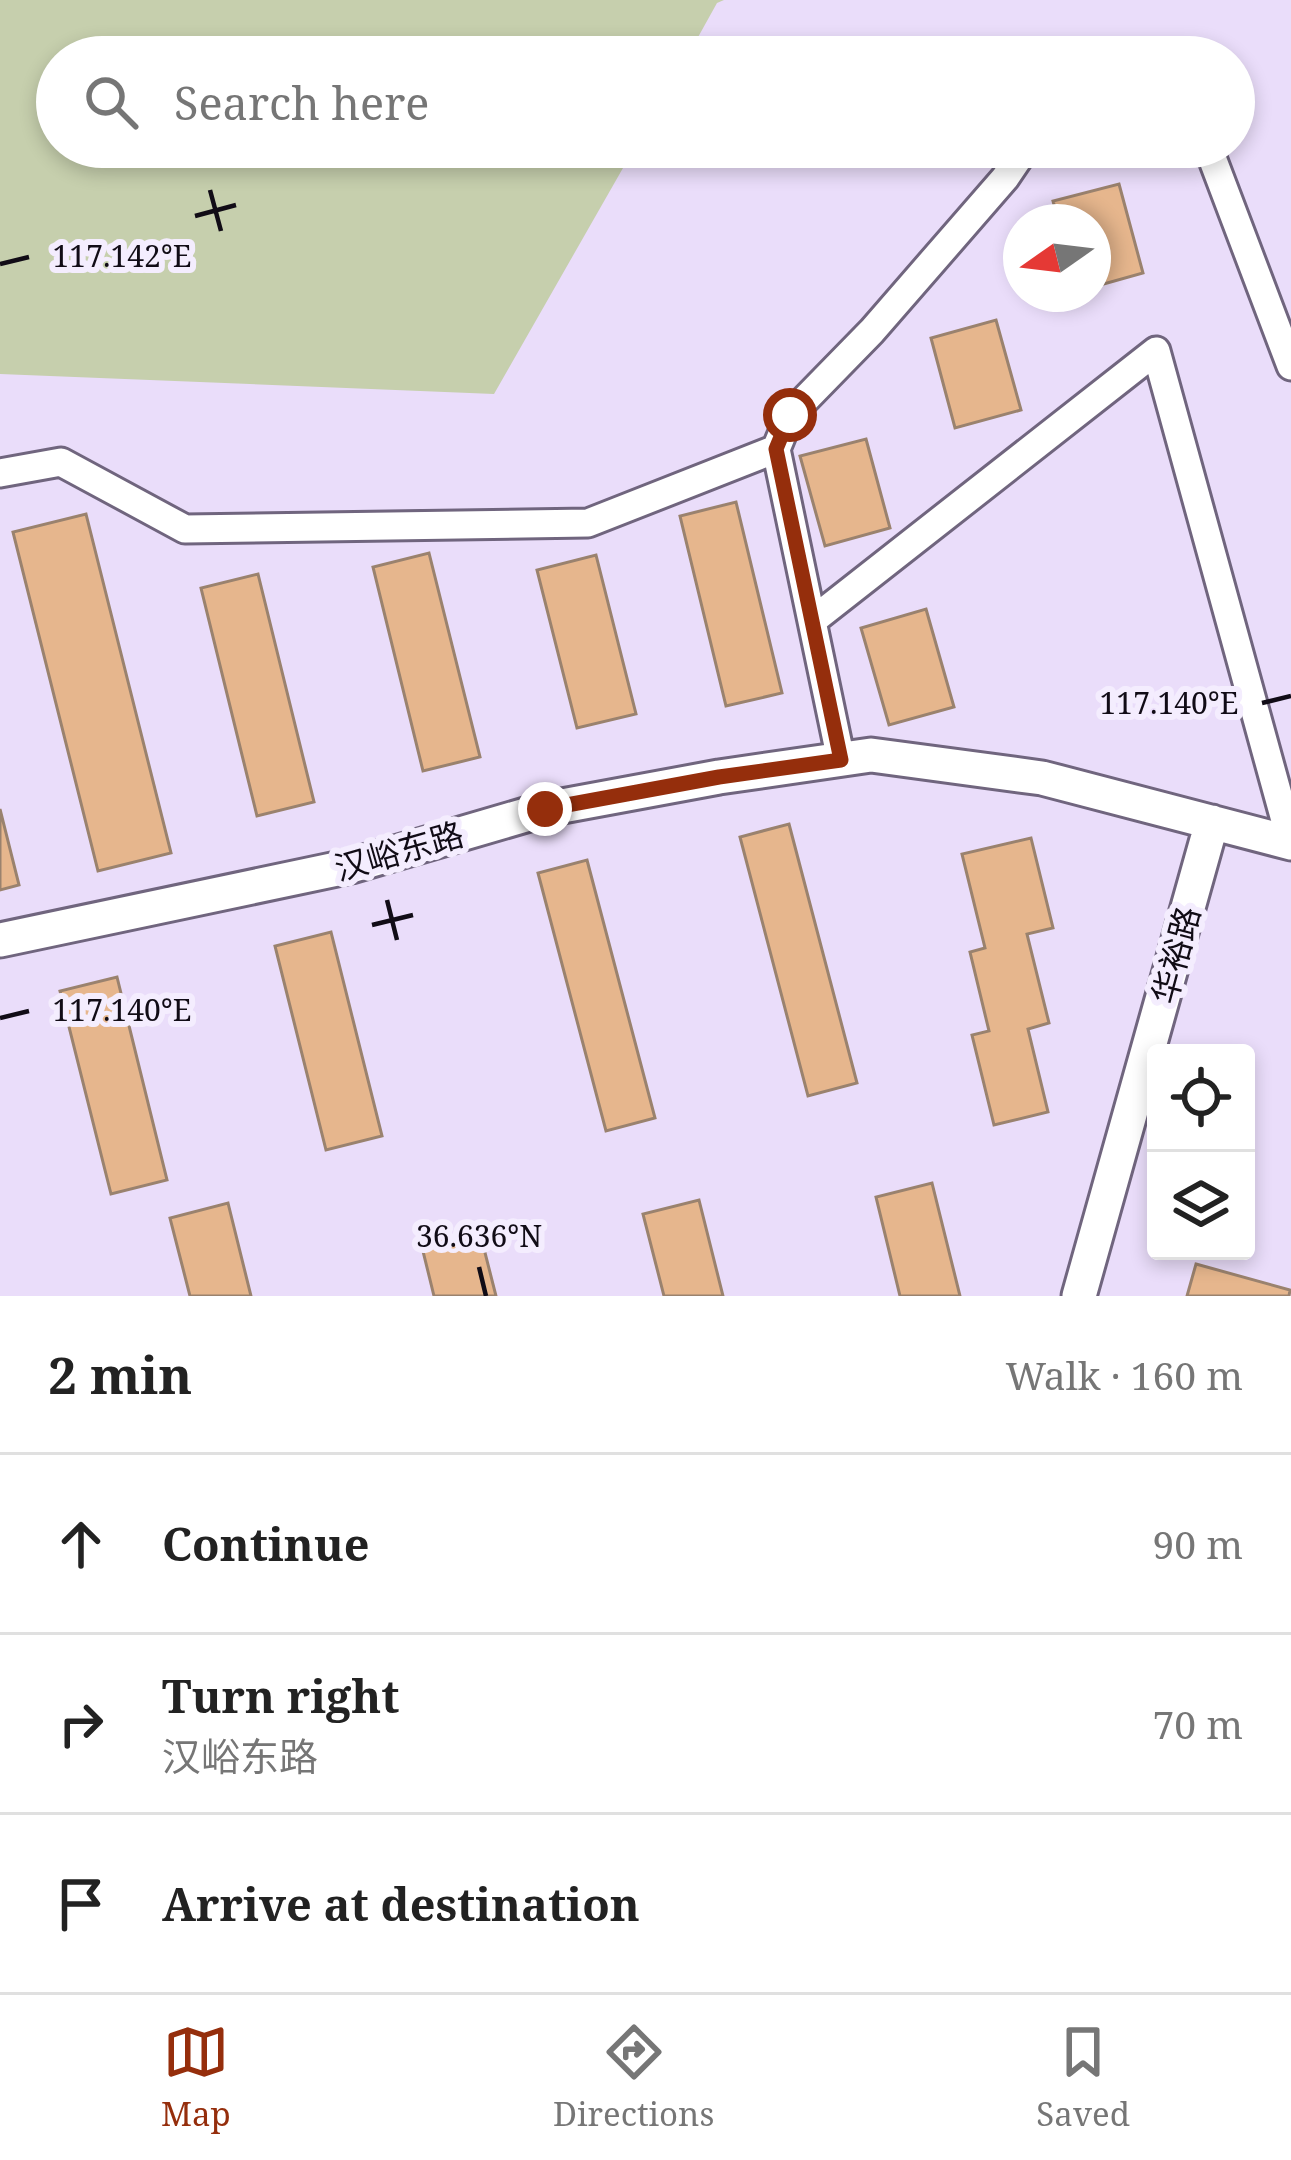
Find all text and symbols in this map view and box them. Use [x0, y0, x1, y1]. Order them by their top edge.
search box [36, 36, 1255, 168]
icon: search [78, 69, 144, 135]
text: Search here [174, 72, 429, 133]
north arrow [1003, 204, 1111, 312]
text: 117.142°E [53, 235, 191, 276]
route start [763, 388, 817, 442]
text: 117.140°E [1100, 682, 1238, 723]
route end [518, 782, 572, 836]
street label: 汉峪东路 [329, 811, 469, 890]
street label: 华裕路 [1141, 901, 1210, 1009]
text: 117.140°E [53, 989, 191, 1030]
map controls [1147, 1044, 1255, 1260]
button: locate [1147, 1044, 1255, 1152]
button: layers [1147, 1152, 1255, 1260]
text: 36.636°N [416, 1215, 542, 1256]
text: 2 min [48, 1339, 192, 1409]
text: Walk · 160 m [1006, 1348, 1243, 1401]
icon: ahead [48, 1511, 114, 1577]
text: Continue [162, 1513, 370, 1574]
text: 90 m [1152, 1517, 1243, 1570]
text: Turn right [162, 1665, 399, 1726]
icon: right [48, 1691, 114, 1757]
text: 70 m [1152, 1697, 1243, 1750]
text: 汉峪东路 [162, 1729, 318, 1782]
icon: arrive [48, 1871, 114, 1937]
text: Arrive at destination [162, 1873, 640, 1934]
tab: Map [161, 2019, 231, 2136]
tab: Directions [553, 2019, 714, 2136]
tab: Saved [1036, 2019, 1130, 2136]

